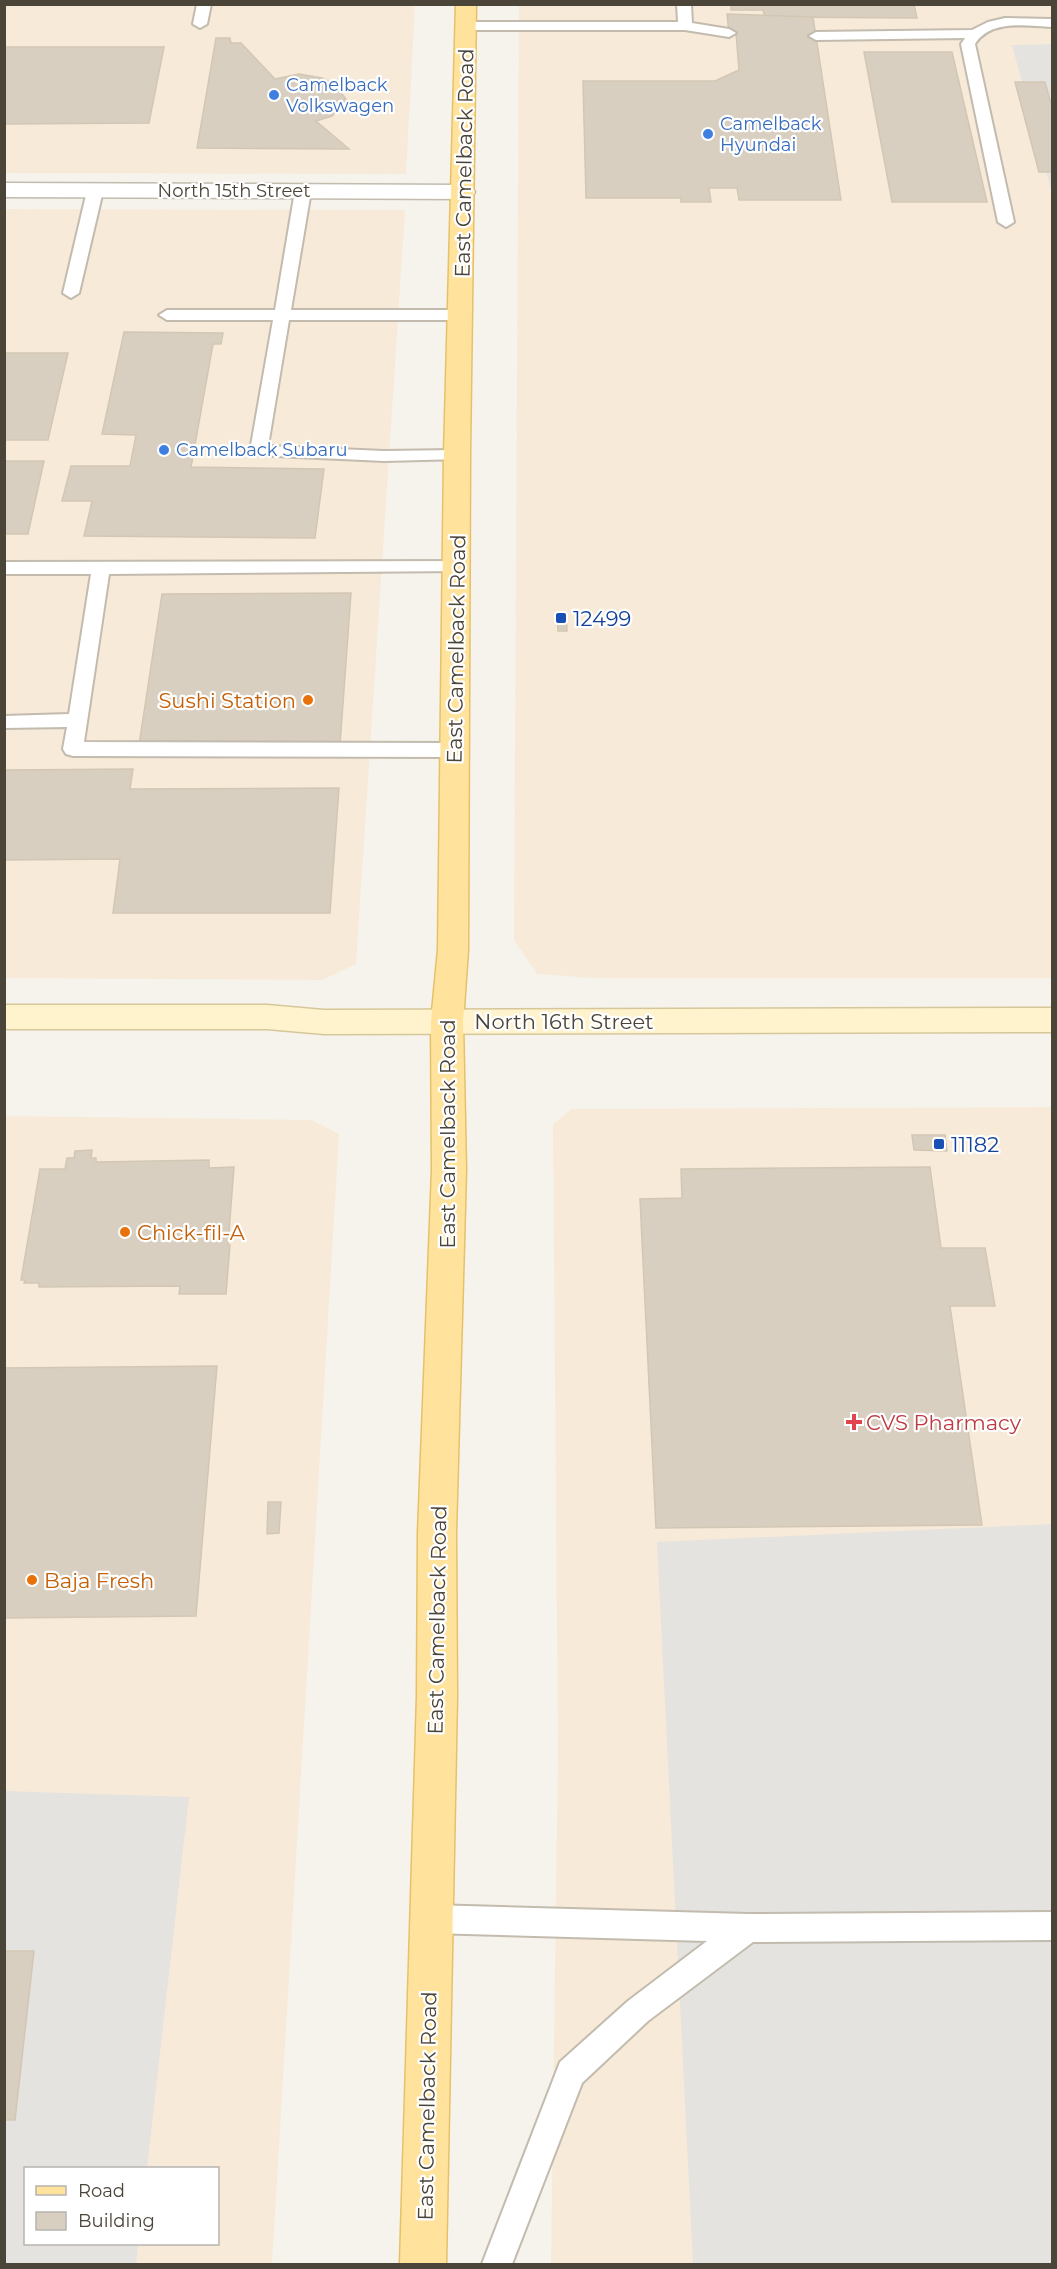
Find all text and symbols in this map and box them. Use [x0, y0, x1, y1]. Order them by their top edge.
street label: East Camelback Road [449, 48, 479, 278]
place label: Camelback Volkswagen [286, 74, 394, 117]
marker: Camelback Volkswagen [267, 88, 281, 102]
place label: Camelback Hyundai [720, 113, 822, 156]
marker: Camelback Hyundai [701, 127, 715, 141]
street label: North 15th Street [158, 180, 310, 202]
place label: Camelback Subaru [176, 439, 348, 461]
marker: Camelback Subaru [157, 443, 171, 457]
street label: East Camelback Road [441, 534, 471, 764]
place label: 12499 [573, 606, 631, 631]
marker: 12499 [554, 611, 568, 625]
place label: Sushi Station [158, 688, 296, 713]
marker: Sushi Station [301, 693, 315, 707]
street label: North 16th Street [474, 1009, 654, 1034]
street label: East Camelback Road [435, 1019, 460, 1249]
place label: 11182 [951, 1132, 999, 1157]
marker: 11182 [932, 1137, 946, 1151]
place label: Chick-fil-A [137, 1220, 246, 1245]
marker: Chick-fil-A [118, 1225, 132, 1239]
place label: CVS Pharmacy [866, 1410, 1022, 1435]
marker: CVS Pharmacy [847, 1415, 861, 1429]
street label: East Camelback Road [422, 1505, 452, 1735]
place label: Baja Fresh [44, 1568, 154, 1593]
marker: Baja Fresh [25, 1573, 39, 1587]
street label: East Camelback Road [412, 1991, 442, 2221]
legend [24, 2167, 219, 2245]
text: Road [78, 2180, 125, 2202]
text: Building [78, 2210, 155, 2232]

